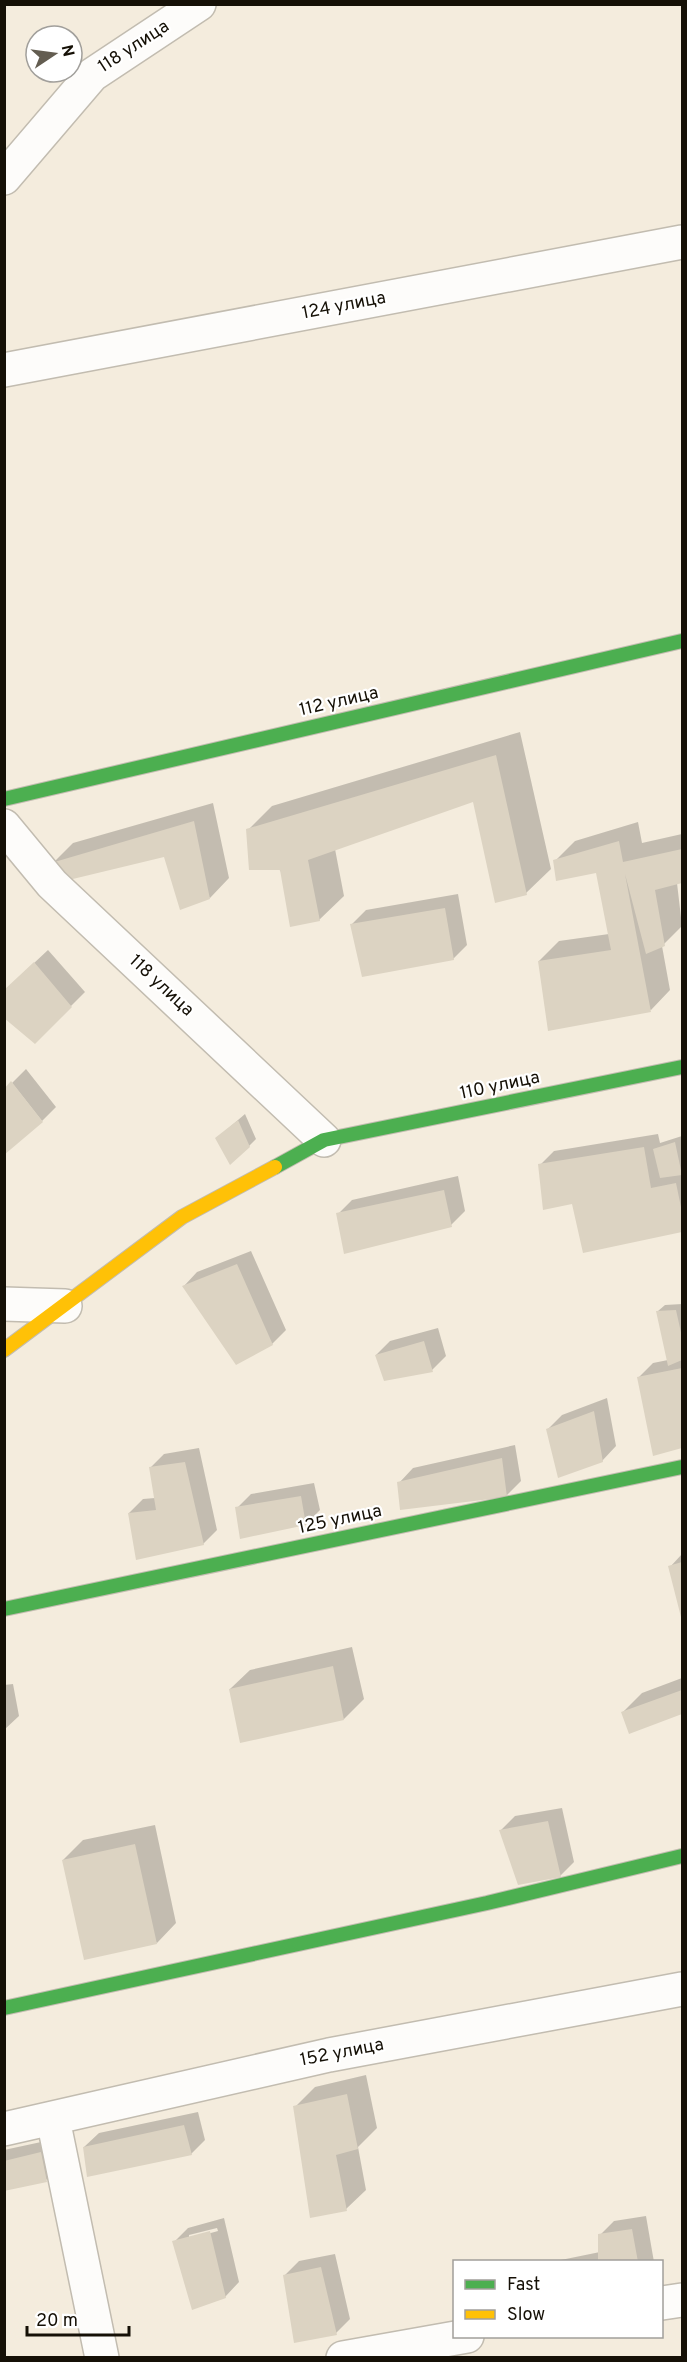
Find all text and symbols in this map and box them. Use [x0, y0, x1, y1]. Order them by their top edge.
street label: 118 улица [94, 15, 174, 79]
north arrow [24, 24, 84, 84]
text: N [56, 43, 78, 59]
street label: 124 улица [300, 287, 388, 325]
street label: 112 улица [297, 682, 381, 722]
street label: 118 улица [124, 950, 198, 1022]
street label: 110 улица [458, 1066, 542, 1106]
street label: 125 улица [296, 1500, 384, 1540]
street label: 152 улица [298, 2034, 386, 2072]
legend [453, 2260, 663, 2338]
text: Fast [507, 2274, 540, 2297]
scale bar [27, 2299, 129, 2337]
text: Slow [507, 2304, 545, 2327]
text: 20 m [36, 2310, 78, 2333]

